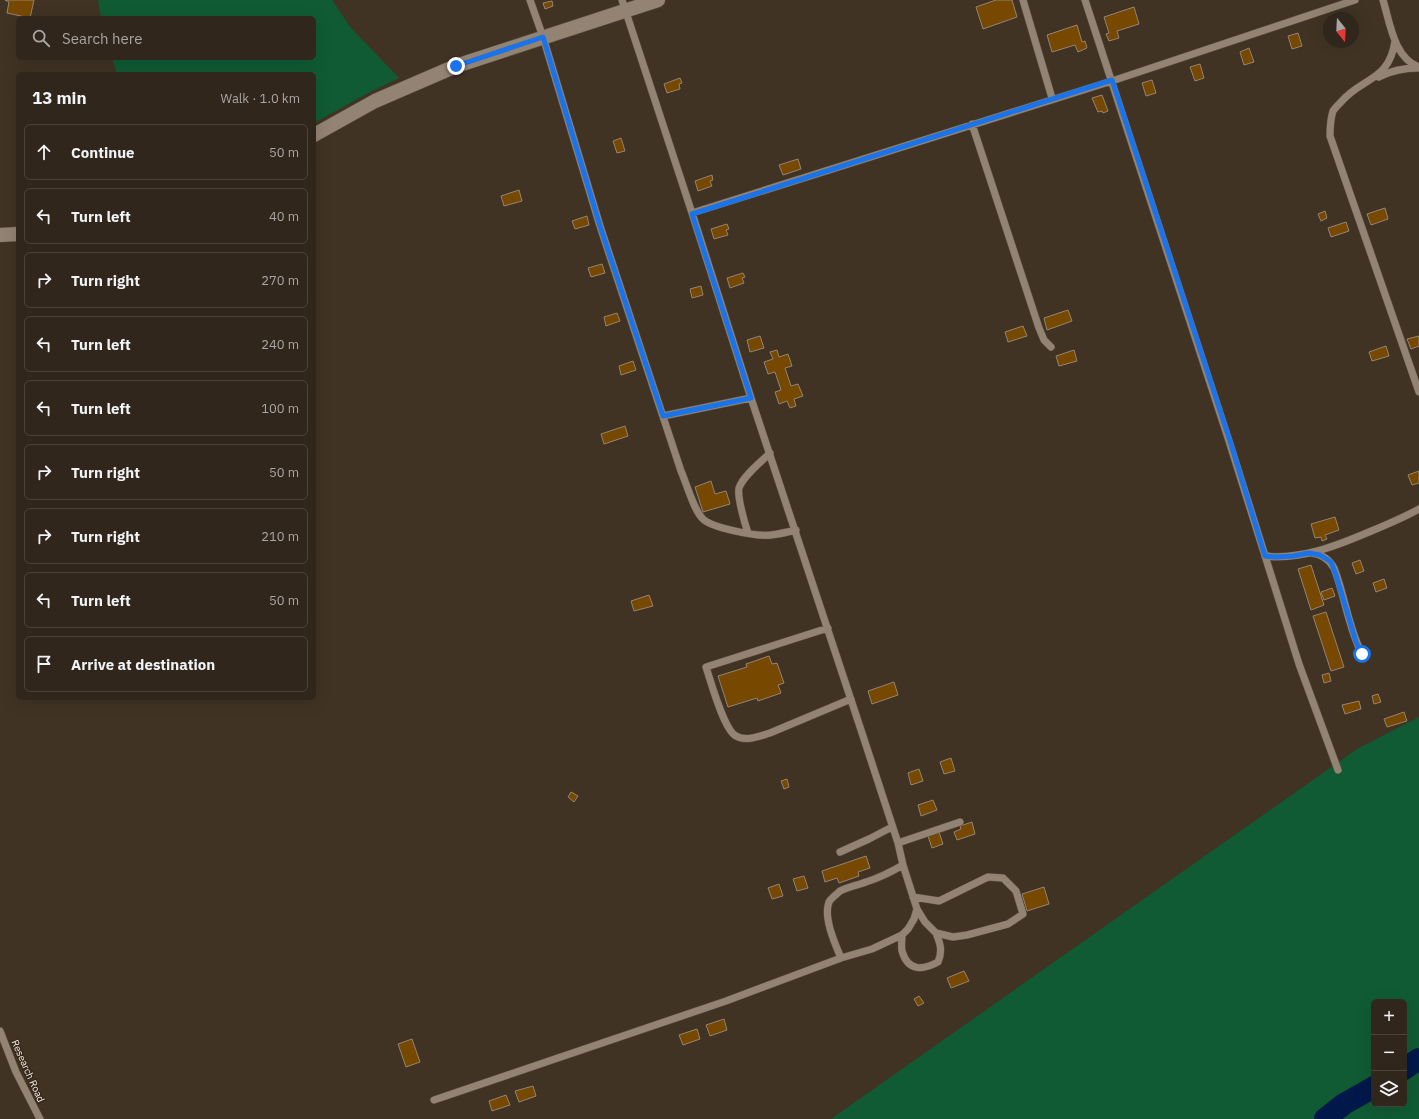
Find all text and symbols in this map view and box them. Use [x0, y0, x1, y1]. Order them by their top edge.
north arrow [1323, 12, 1359, 48]
search box [16, 16, 316, 60]
icon: search [30, 27, 52, 49]
text: Search here [62, 29, 142, 48]
route end [447, 57, 465, 75]
text: 13 min [32, 87, 87, 109]
text: Walk · 1.0 km [220, 90, 300, 107]
icon: ahead [33, 141, 55, 163]
text: Continue [71, 143, 135, 162]
text: 50 m [269, 144, 299, 161]
icon: left [33, 205, 55, 227]
text: Turn left [71, 207, 131, 226]
text: 40 m [269, 208, 299, 225]
icon: right [33, 269, 55, 291]
text: Turn right [71, 271, 140, 290]
text: 270 m [261, 272, 299, 289]
icon: left [33, 333, 55, 355]
text: Turn left [71, 335, 131, 354]
text: 240 m [261, 336, 299, 353]
icon: left [33, 397, 55, 419]
text: Turn left [71, 399, 131, 418]
text: 100 m [261, 400, 299, 417]
icon: right [33, 461, 55, 483]
text: Turn right [71, 463, 140, 482]
text: 50 m [269, 464, 299, 481]
icon: right [33, 525, 55, 547]
text: Turn right [71, 527, 140, 546]
text: 210 m [261, 528, 299, 545]
icon: left [33, 589, 55, 611]
text: Turn left [71, 591, 131, 610]
text: 50 m [269, 592, 299, 609]
route start [1353, 645, 1371, 663]
icon: arrive [33, 653, 55, 675]
text: Arrive at destination [71, 655, 215, 674]
map controls [1371, 999, 1407, 1107]
button: + [1371, 999, 1407, 1035]
button: − [1371, 1035, 1407, 1071]
street label: Research Road [8, 1038, 48, 1104]
button: layers [1371, 1071, 1407, 1107]

